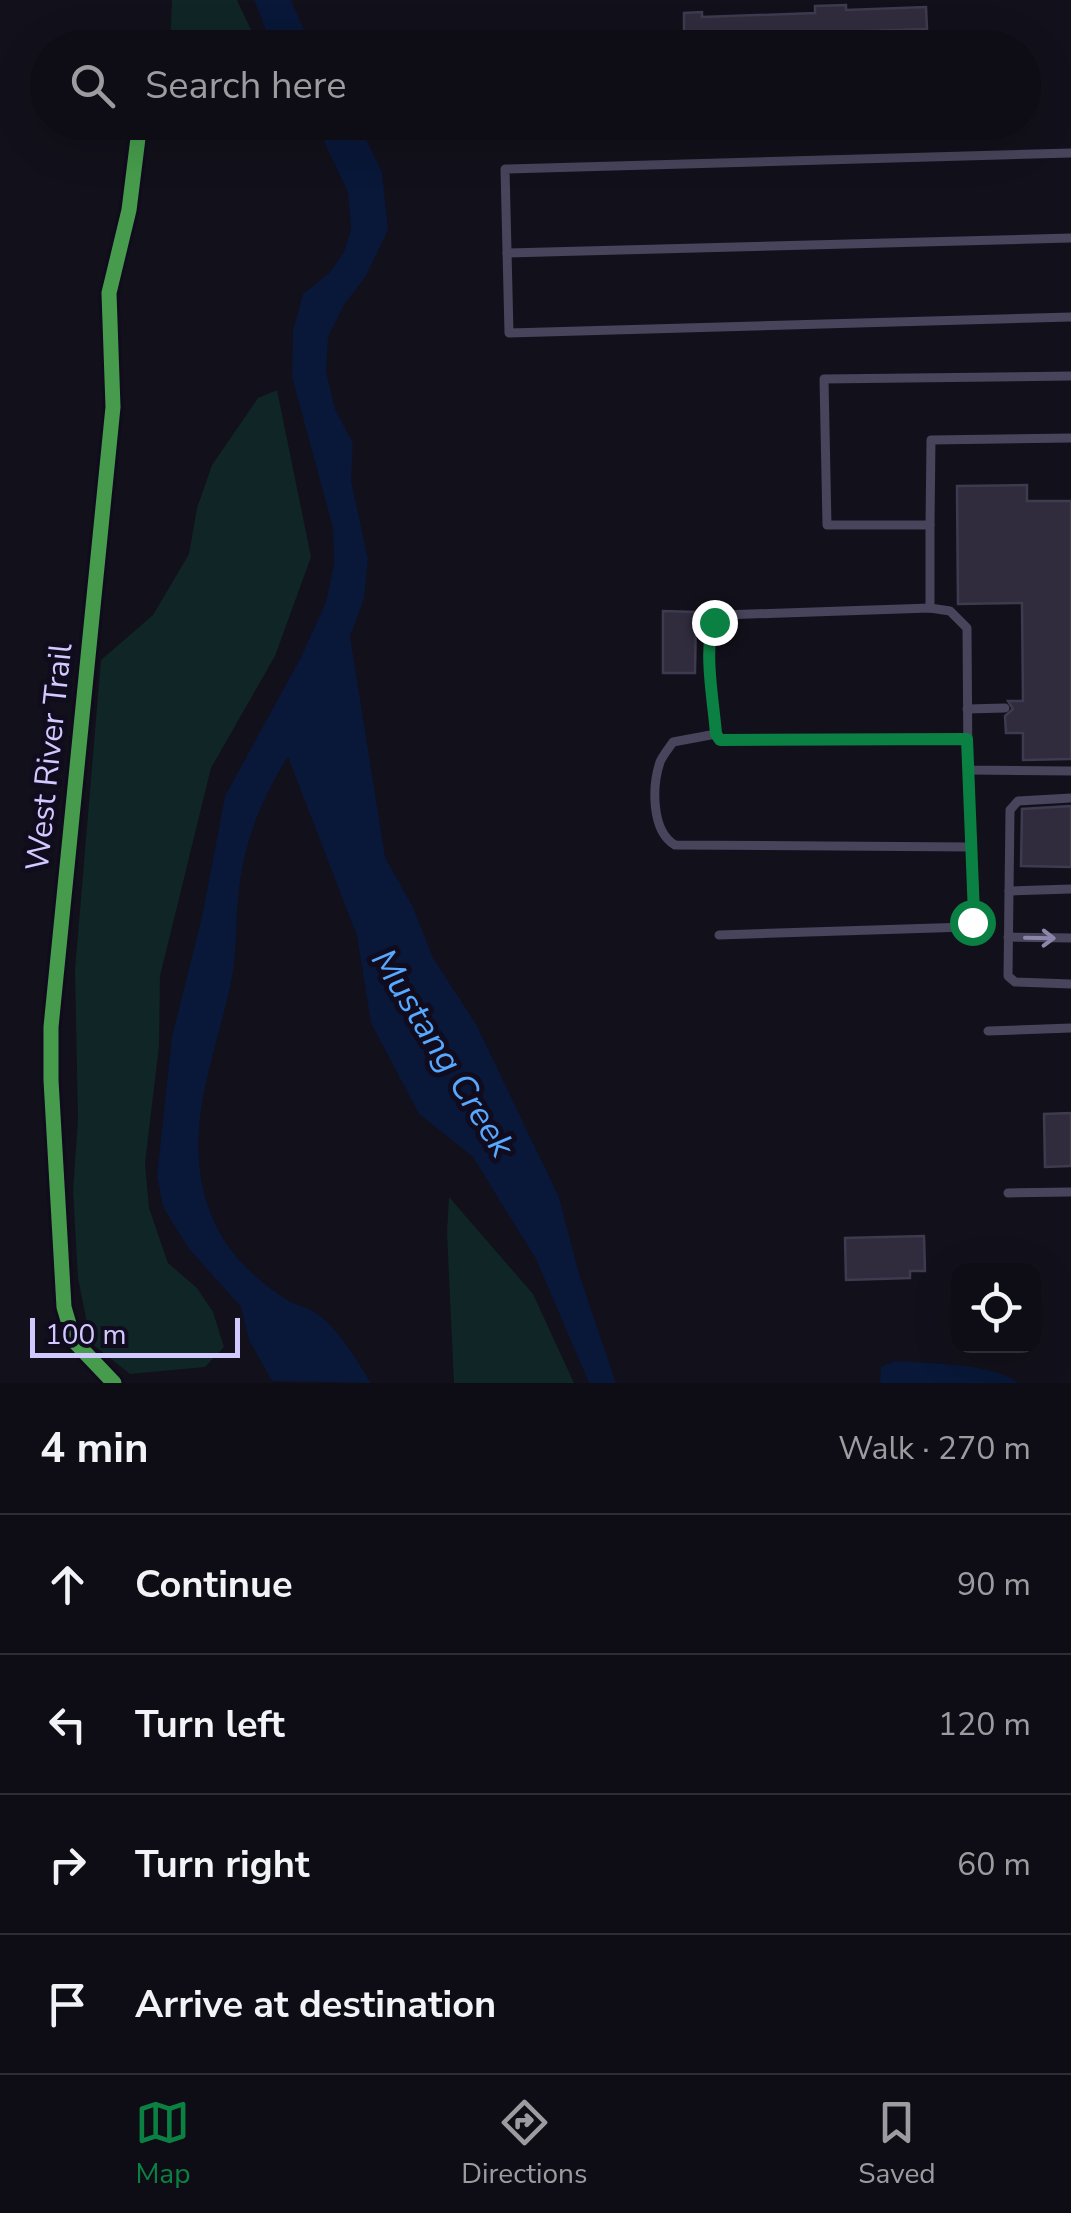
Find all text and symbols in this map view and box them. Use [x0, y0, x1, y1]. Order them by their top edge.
search box [30, 30, 1041, 140]
icon: search [65, 58, 120, 113]
text: Search here [145, 60, 346, 111]
route end [692, 600, 738, 646]
street label: West River Trail [16, 640, 82, 873]
route start [950, 900, 996, 946]
one-way arrow [1023, 928, 1055, 947]
water label: Mustang Creek [360, 940, 527, 1167]
map controls [951, 1263, 1041, 1353]
button: locate [951, 1263, 1041, 1353]
scale bar [30, 1313, 240, 1358]
text: 100 m [45, 1316, 127, 1354]
text: 4 min [40, 1420, 149, 1477]
text: Walk · 270 m [838, 1427, 1031, 1470]
icon: ahead [40, 1557, 95, 1612]
text: Continue [135, 1559, 293, 1610]
text: 90 m [957, 1563, 1031, 1606]
icon: left [40, 1697, 95, 1752]
text: Turn left [135, 1699, 285, 1750]
text: 120 m [938, 1703, 1031, 1746]
icon: right [40, 1837, 95, 1892]
text: Turn right [135, 1839, 310, 1890]
text: 60 m [957, 1843, 1031, 1886]
icon: arrive [40, 1977, 95, 2032]
text: Arrive at destination [135, 1979, 496, 2030]
tab: Map [135, 2095, 190, 2193]
tab: Directions [461, 2095, 587, 2193]
tab: Saved [858, 2095, 936, 2193]

